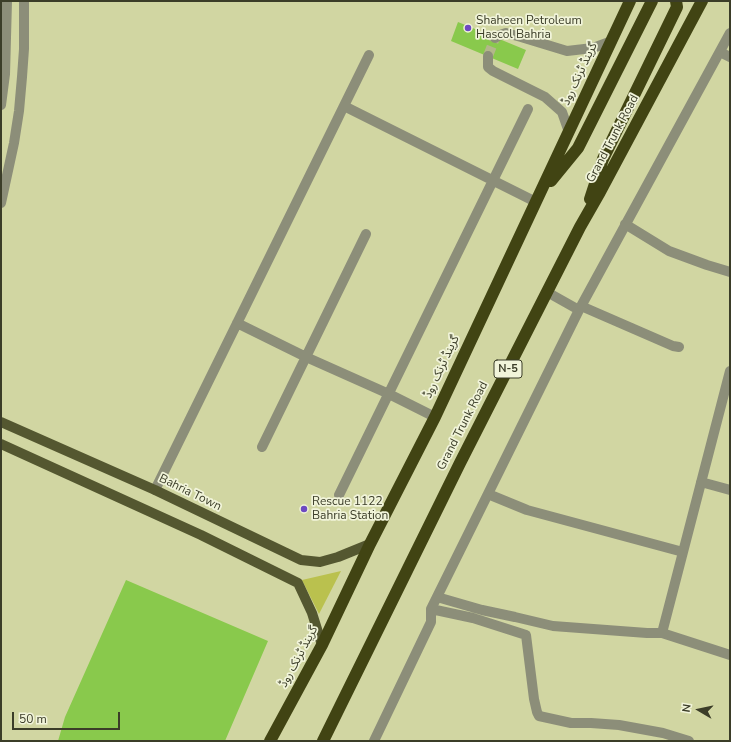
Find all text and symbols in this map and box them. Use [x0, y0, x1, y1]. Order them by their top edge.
place label: Shaheen Petroleum Hascol Bahria [476, 14, 582, 42]
marker: Shaheen Petroleum Hascol Bahria [463, 23, 473, 33]
street label: گرینڈ ٹرنک روڈ [559, 40, 601, 108]
street label: Grand Trunk Road [584, 93, 642, 185]
street label: گرینڈ ٹرنک روڈ [421, 333, 463, 401]
road number: N-5 [494, 360, 522, 378]
street label: Grand Trunk Road [434, 379, 492, 473]
street label: Bahria Town [156, 472, 224, 514]
place label: Rescue 1122 Bahria Station [312, 495, 388, 523]
marker: Rescue 1122 Bahria Station [299, 504, 309, 514]
street label: گرینڈ ٹرنک روڈ [277, 624, 321, 690]
north arrow [679, 690, 719, 730]
text: N [679, 703, 695, 713]
scale bar [14, 704, 122, 730]
text: 50 m [19, 711, 47, 727]

